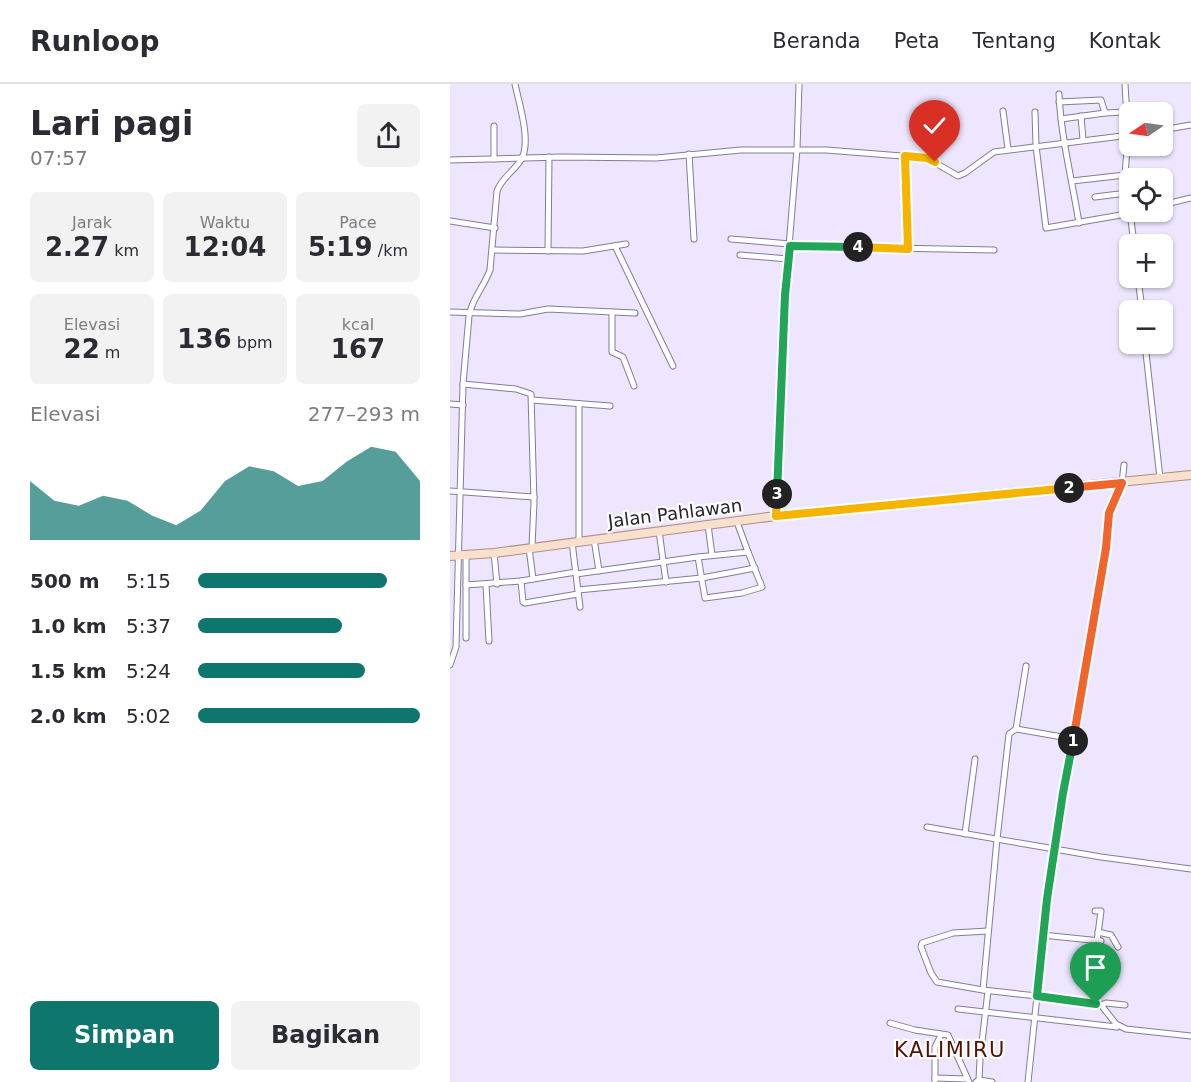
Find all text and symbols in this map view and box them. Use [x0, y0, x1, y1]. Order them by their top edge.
text: Runloop [30, 25, 160, 58]
text: Beranda [772, 29, 861, 53]
text: Peta [894, 29, 940, 53]
text: Tentang [973, 29, 1056, 53]
text: Kontak [1089, 29, 1161, 53]
pin [909, 100, 960, 162]
north arrow [1119, 102, 1173, 156]
map controls [1119, 102, 1173, 354]
text: Lari pagi [30, 104, 193, 143]
button: share [357, 104, 420, 167]
icon: check [918, 109, 951, 142]
text: 07:57 [30, 146, 88, 170]
button: locate [1119, 168, 1173, 222]
text: Jarak [72, 213, 112, 232]
text: Waktu [200, 213, 250, 232]
text: Pace [339, 213, 377, 232]
text: 2.27 [45, 232, 109, 262]
text: 12:04 [184, 232, 266, 262]
text: 5:19 [308, 232, 373, 262]
pin: 4 [843, 232, 873, 262]
button: + [1119, 234, 1173, 288]
text: 4 [852, 237, 864, 256]
text: km [109, 241, 139, 260]
text: /km [373, 241, 408, 260]
button: − [1119, 300, 1173, 354]
text: Elevasi [64, 315, 120, 334]
text: kcal [342, 315, 374, 334]
text: 136 [177, 324, 232, 354]
text: bpm [232, 333, 273, 352]
text: 22 [64, 334, 100, 364]
text: 167 [331, 334, 385, 364]
text: m [100, 343, 120, 362]
text: Elevasi [30, 402, 101, 426]
text: 277–293 m [308, 402, 420, 426]
pin: 2 [1054, 473, 1084, 503]
text: 2 [1063, 478, 1075, 497]
pin: 3 [762, 479, 792, 509]
text: 3 [771, 484, 783, 503]
street label: Jalan Pahlawan [606, 494, 743, 532]
text: 500 m [30, 569, 100, 593]
text: 5:15 [126, 569, 171, 593]
text: 1.0 km [30, 614, 107, 638]
text: 5:37 [126, 614, 171, 638]
text: 1.5 km [30, 659, 107, 683]
text: 5:24 [126, 659, 171, 683]
text: 2.0 km [30, 704, 107, 728]
text: 5:02 [126, 704, 171, 728]
pin: 1 [1058, 726, 1088, 756]
text: 1 [1067, 731, 1079, 750]
pin [1070, 942, 1121, 1004]
icon: arrive [1079, 951, 1112, 984]
button: Simpan [30, 1001, 219, 1070]
button: Bagikan [231, 1001, 420, 1070]
district label: KALIMIRU [894, 1038, 1006, 1062]

